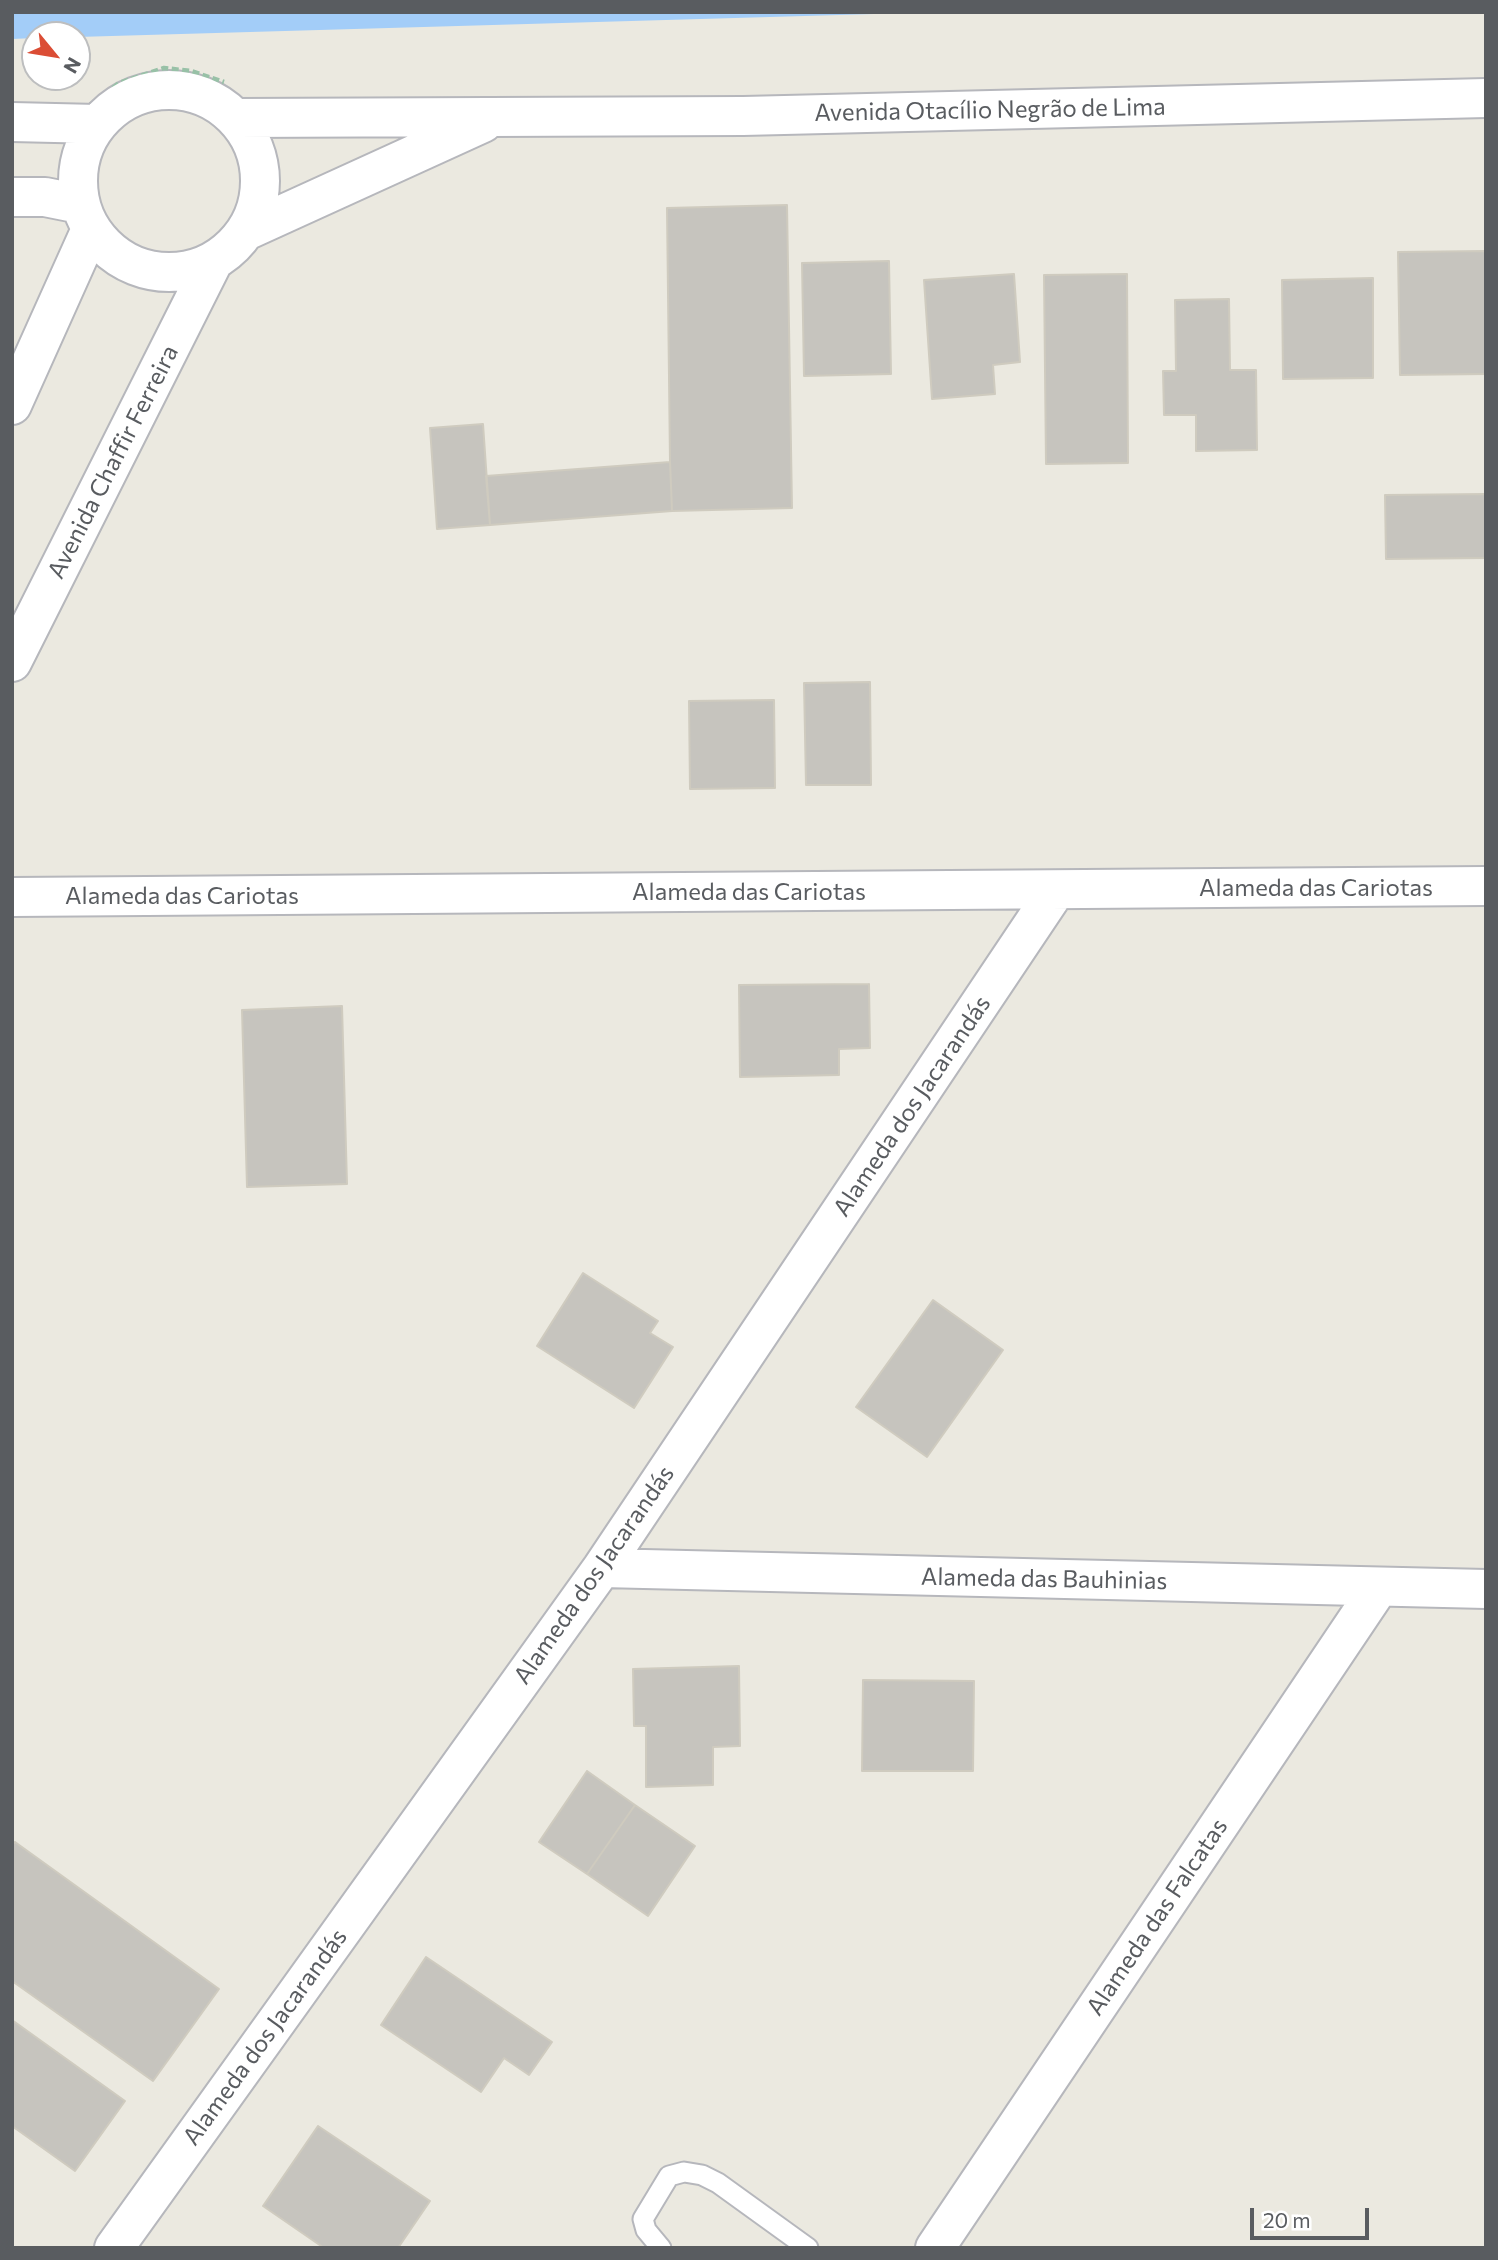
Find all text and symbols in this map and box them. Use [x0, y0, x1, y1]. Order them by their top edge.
north arrow [21, 21, 91, 91]
text: N [59, 54, 86, 78]
street label: Avenida Otacílio Negrão de Lima [814, 93, 1166, 127]
street label: Avenida Chaffir Ferreira [42, 341, 184, 583]
street label: Alameda das Cariotas [1199, 874, 1433, 902]
street label: Alameda das Cariotas [632, 878, 866, 906]
street label: Alameda das Cariotas [65, 882, 299, 910]
street label: Alameda dos Jacarandás [827, 990, 997, 1222]
street label: Alameda dos Jacarandás [508, 1460, 680, 1690]
street label: Alameda das Bauhinias [921, 1562, 1167, 1596]
street label: Alameda das Falcatas [1080, 1813, 1234, 2021]
street label: Alameda dos Jacarandás [177, 1923, 353, 2151]
scale bar [1253, 2194, 1372, 2238]
text: 20 m [1263, 2207, 1311, 2232]

